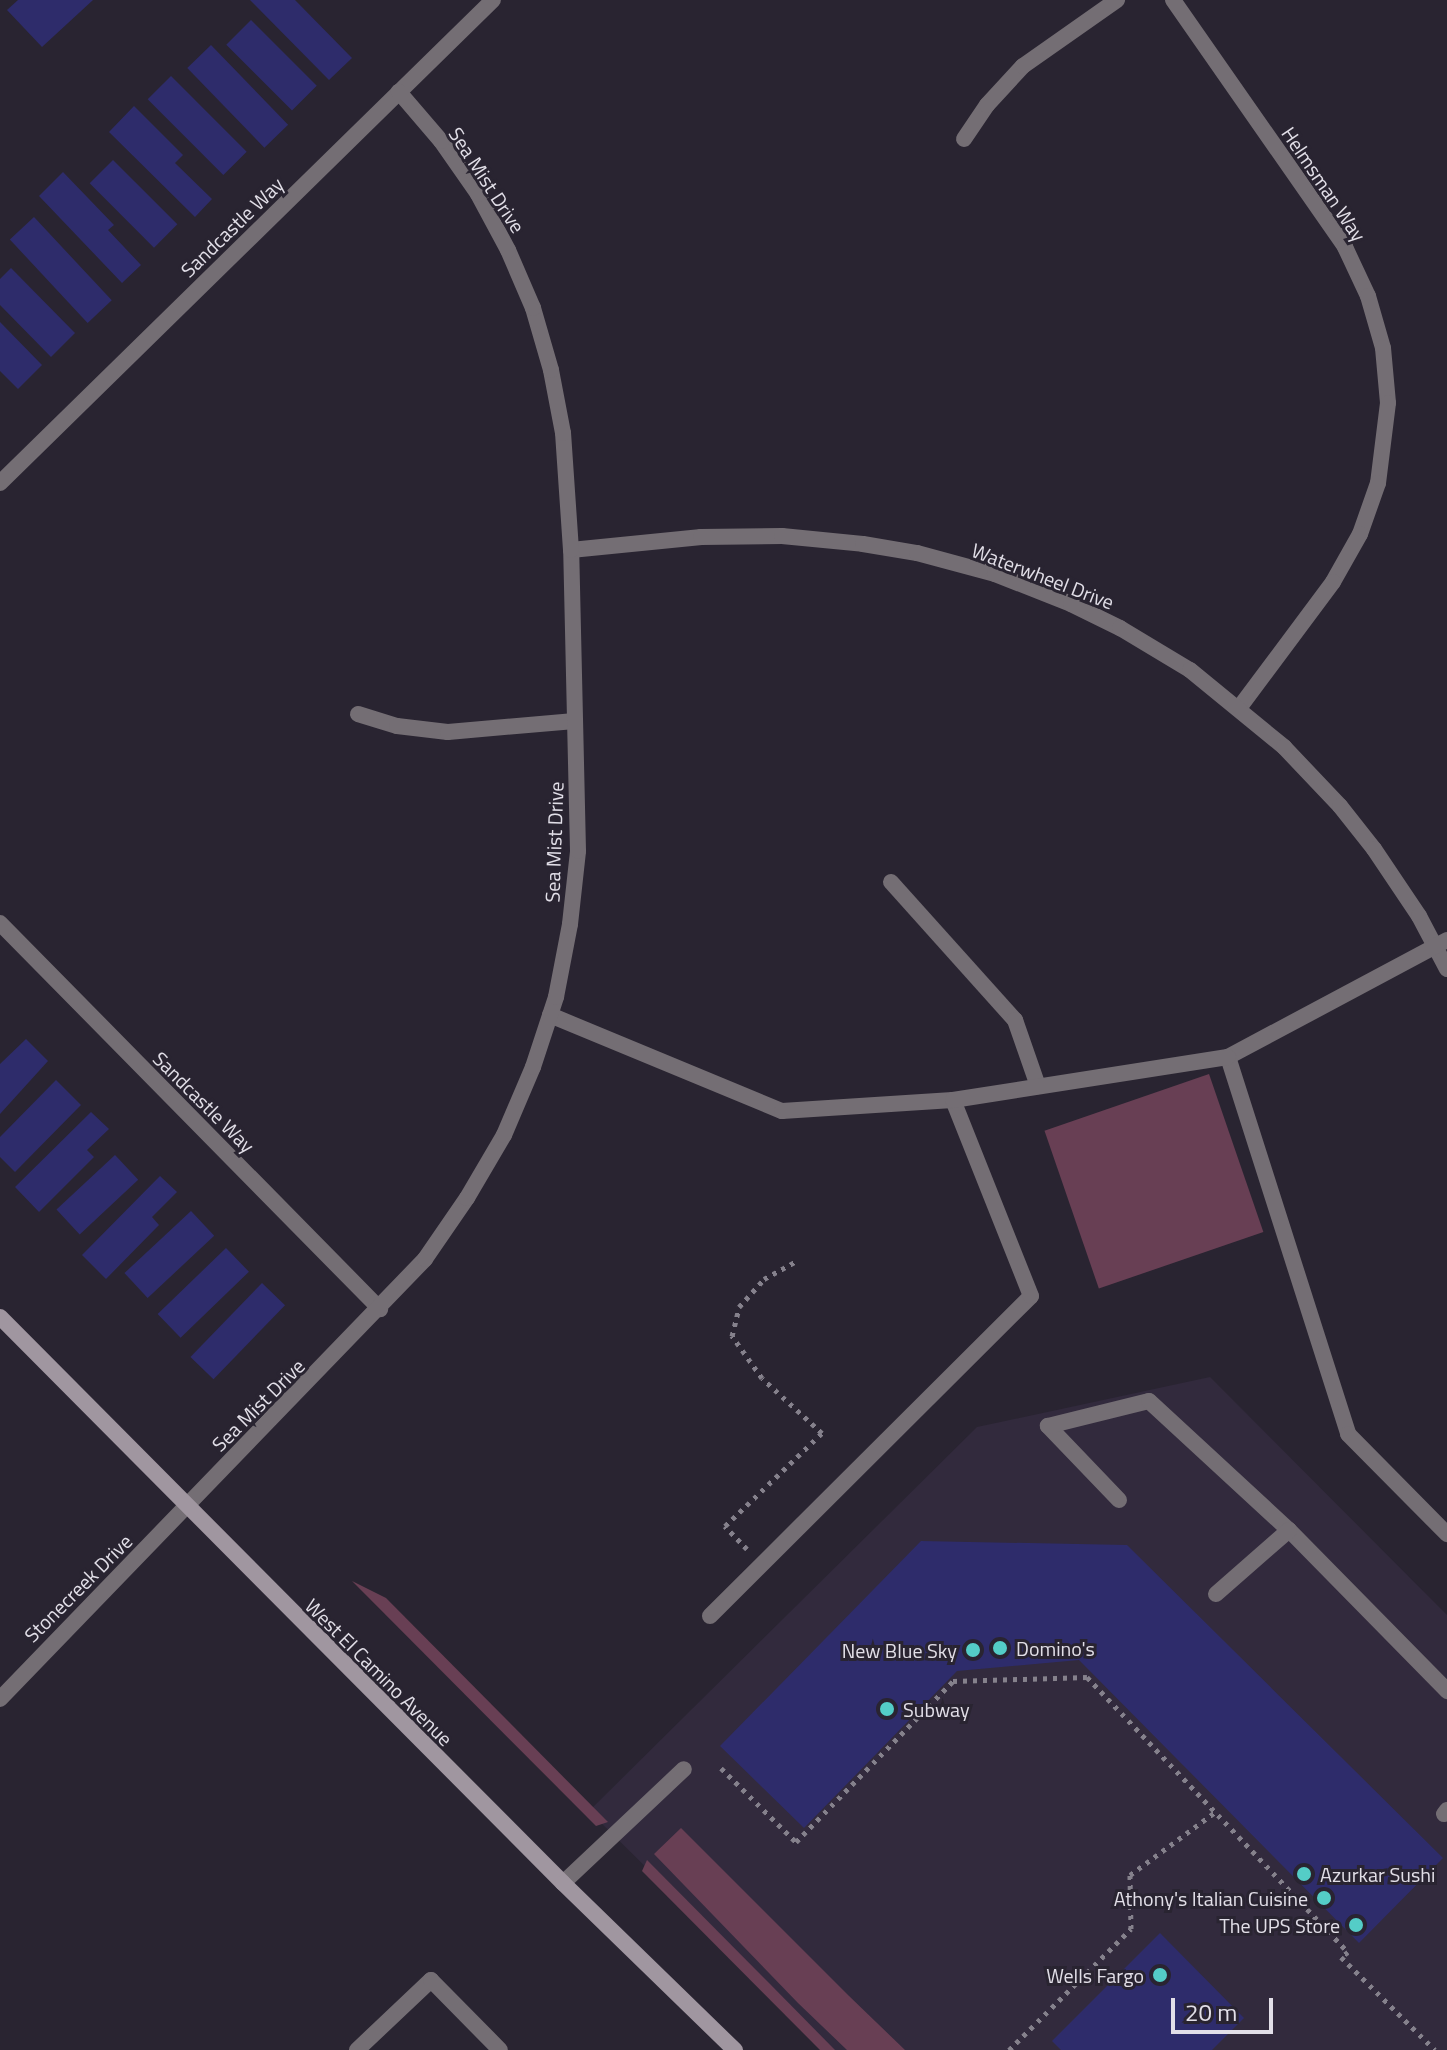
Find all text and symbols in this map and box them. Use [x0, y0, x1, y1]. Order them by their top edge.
street label: Helmsman Way [1277, 122, 1371, 246]
street label: Sea Mist Drive [444, 123, 530, 237]
street label: Sandcastle Way [176, 172, 288, 282]
street label: Waterwheel Drive [968, 538, 1118, 614]
street label: Sea Mist Drive [540, 781, 568, 903]
street label: Sandcastle Way [148, 1046, 260, 1158]
street label: Sea Mist Drive [207, 1354, 309, 1456]
street label: Stonecreek Drive [19, 1529, 137, 1647]
street label: West El Camino Avenue [300, 1593, 458, 1751]
place label: Domino's [1016, 1636, 1095, 1660]
place label: New Blue Sky [842, 1638, 957, 1662]
marker: Domino's [991, 1639, 1009, 1657]
marker: New Blue Sky [964, 1641, 982, 1659]
place label: Subway [903, 1697, 970, 1721]
marker: Subway [878, 1700, 896, 1718]
place label: Azurkar Sushi [1320, 1862, 1435, 1886]
marker: Azurkar Sushi [1295, 1865, 1313, 1883]
place label: Athony's Italian Cuisine [1114, 1886, 1308, 1910]
marker: Athony's Italian Cuisine [1315, 1889, 1333, 1907]
place label: The UPS Store [1219, 1913, 1340, 1937]
marker: The UPS Store [1347, 1916, 1365, 1934]
place label: Wells Fargo [1046, 1963, 1144, 1987]
marker: Wells Fargo [1151, 1966, 1169, 1984]
scale bar [1175, 1982, 1277, 2032]
text: 20 m [1185, 1994, 1237, 2030]

